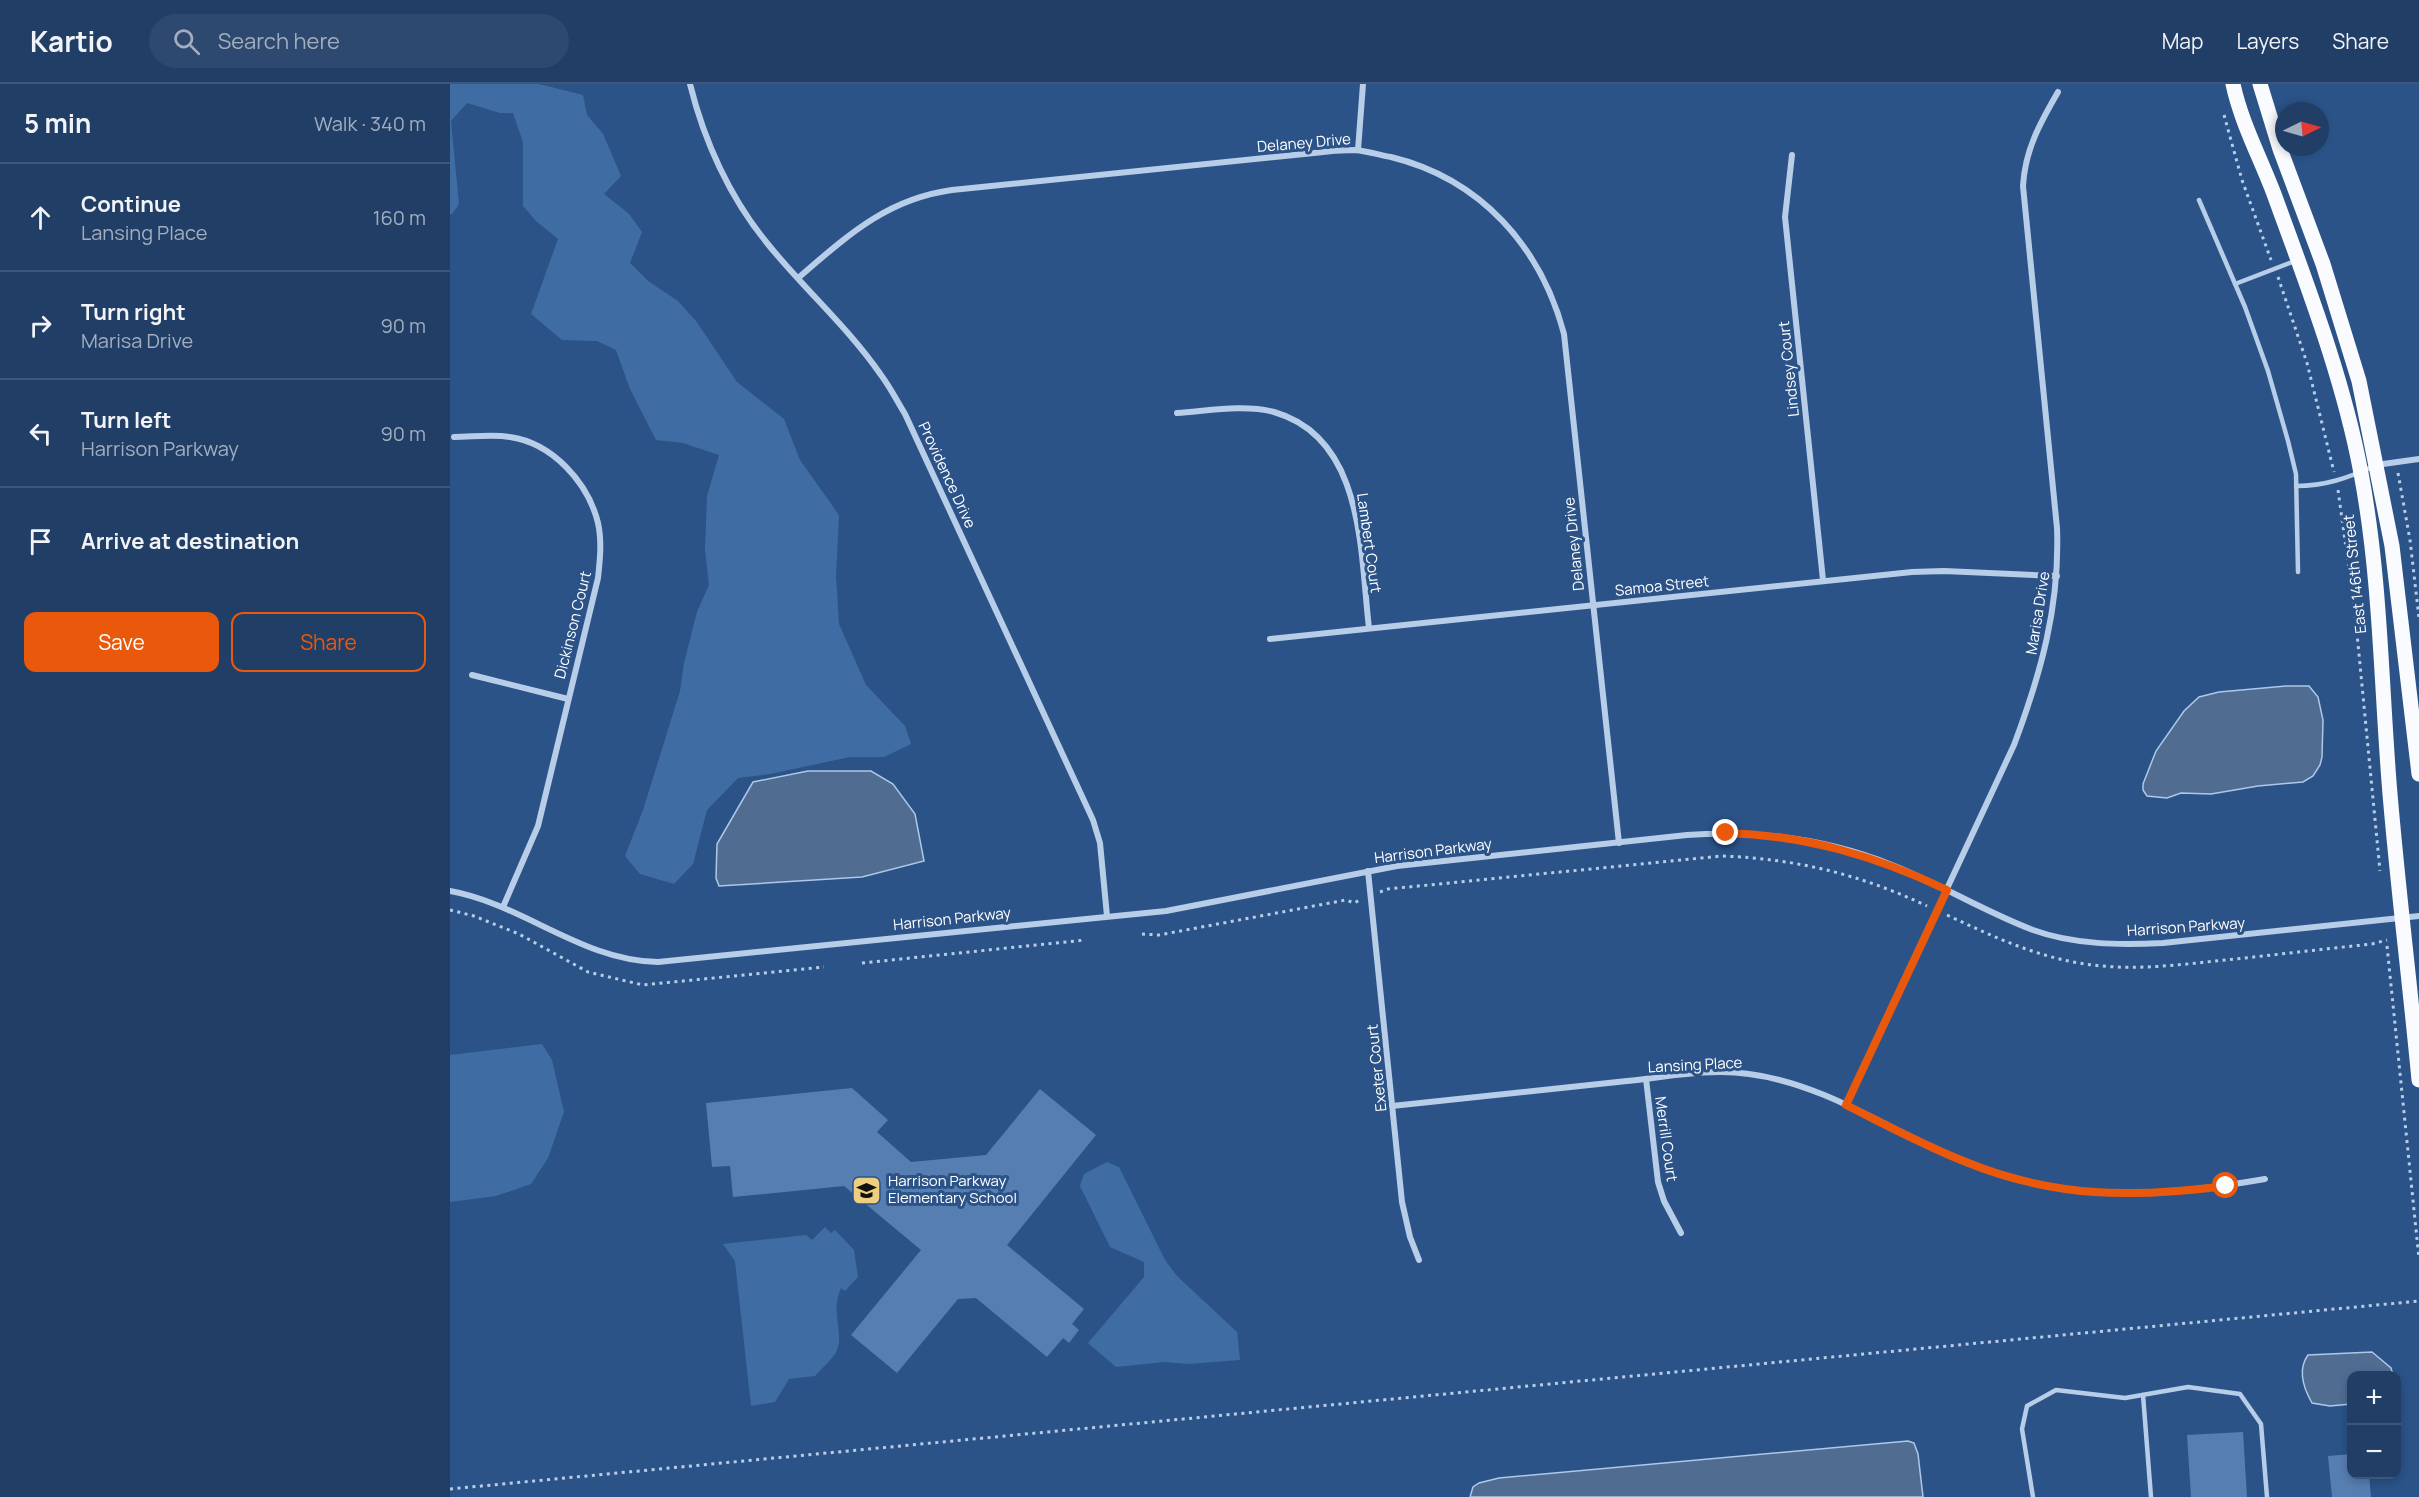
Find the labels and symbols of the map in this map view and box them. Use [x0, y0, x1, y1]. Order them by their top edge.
north arrow [2275, 102, 2329, 156]
street label: Delaney Drive [1256, 128, 1352, 157]
street label: Lindsey Court [1773, 320, 1804, 418]
street label: Providence Drive [914, 418, 981, 532]
street label: Lambert Court [1352, 492, 1387, 594]
street label: Delaney Drive [1558, 496, 1589, 592]
street label: East 146th Street [2338, 513, 2371, 635]
street label: Dickinson Court [549, 569, 596, 681]
street label: Samoa Street [1614, 570, 1710, 601]
street label: Marisa Drive [2021, 570, 2054, 656]
route end [1712, 819, 1738, 845]
street label: Harrison Parkway [1373, 833, 1493, 868]
street label: Harrison Parkway [892, 902, 1012, 935]
street label: Harrison Parkway [2126, 912, 2246, 941]
street label: Exeter Court [1361, 1023, 1392, 1113]
street label: Lansing Place [1647, 1052, 1743, 1077]
street label: Merrill Court [1650, 1095, 1683, 1183]
place label: Harrison Parkway Elementary School [888, 1170, 1017, 1208]
route start [2212, 1172, 2238, 1198]
school or university icon: Harrison Parkway Elementary School [851, 1174, 883, 1206]

